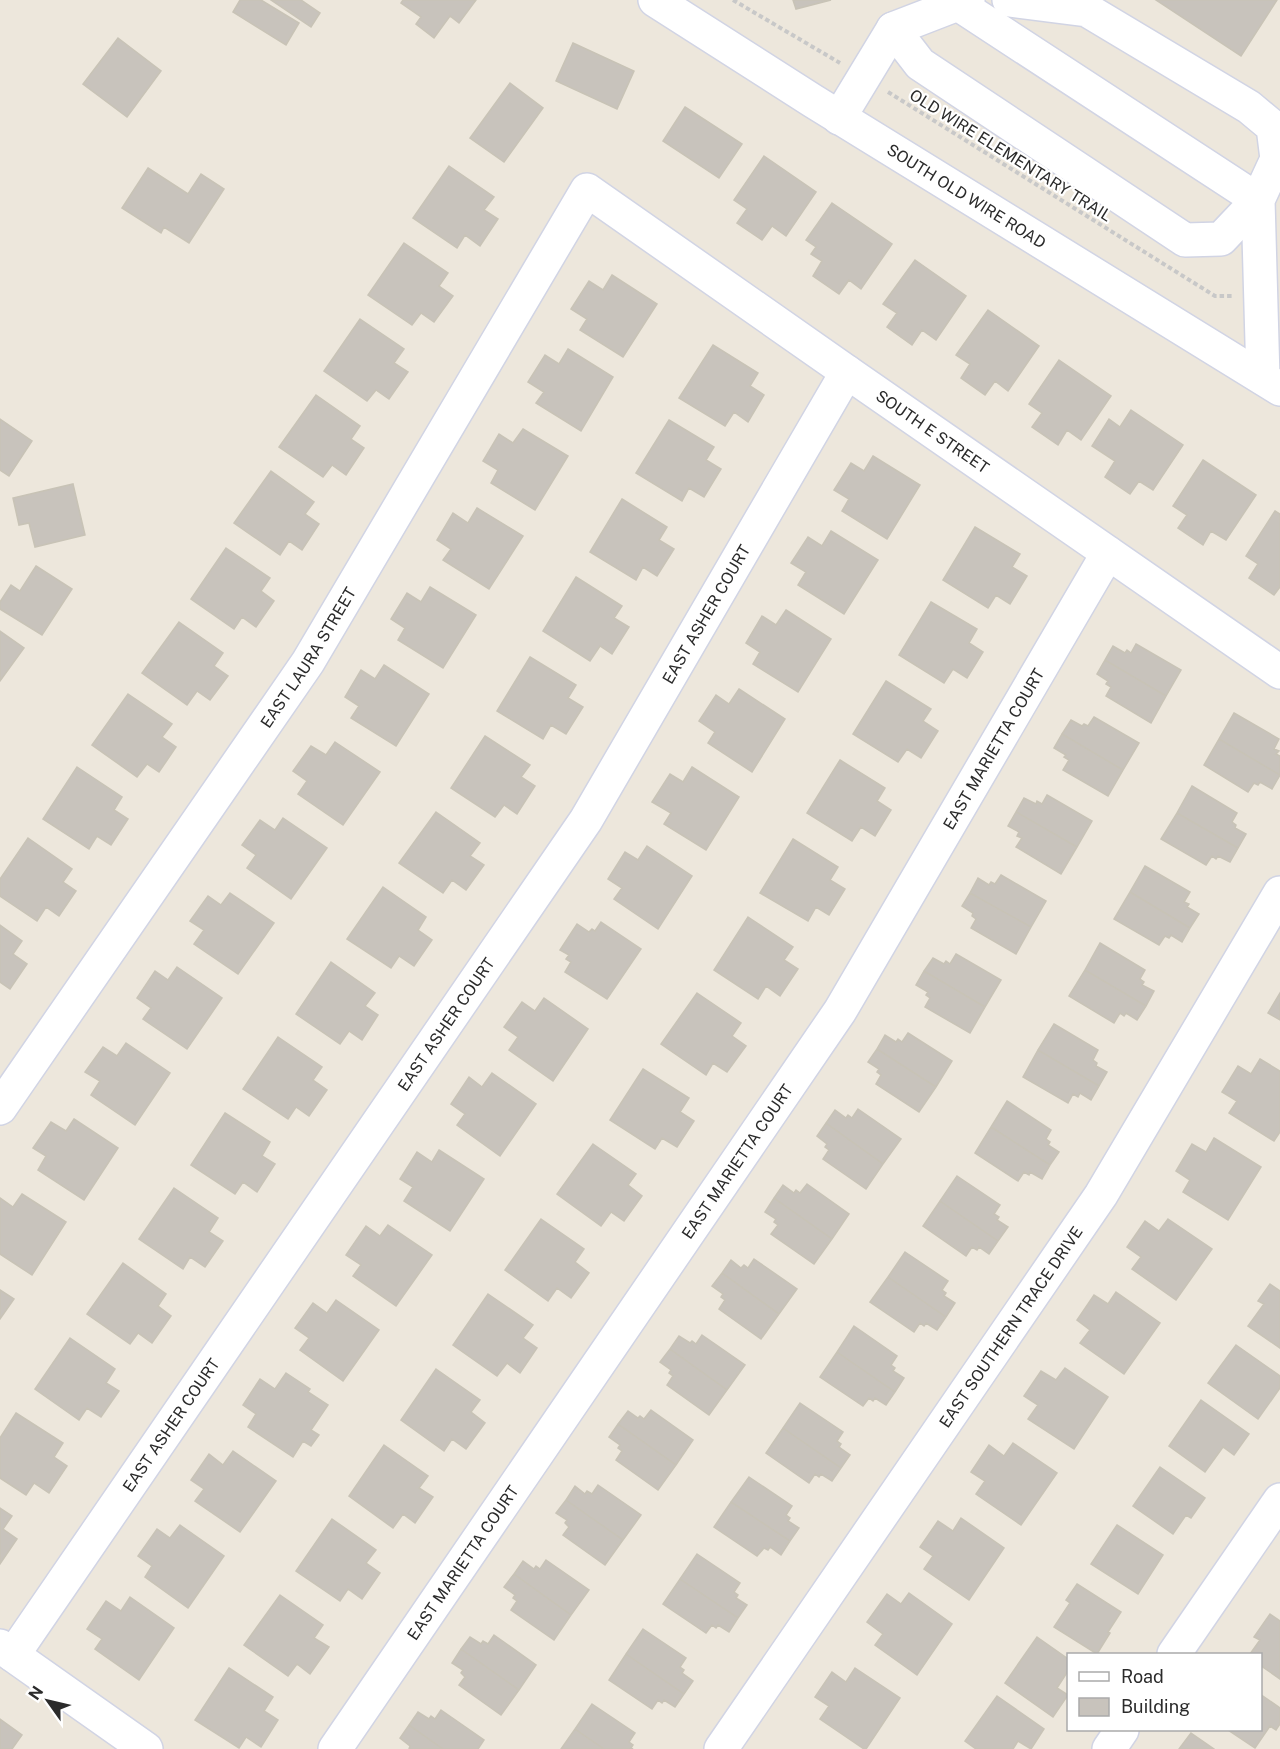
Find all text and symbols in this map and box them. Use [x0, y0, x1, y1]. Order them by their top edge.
street label: OLD WIRE ELEMENTARY TRAIL [906, 85, 1115, 226]
street label: SOUTH OLD WIRE ROAD [883, 140, 1049, 252]
street label: SOUTH E STREET [872, 386, 993, 478]
street label: EAST ASHER COURT [659, 541, 755, 687]
street label: EAST LAURA STREET [257, 583, 360, 731]
street label: EAST MARIETTA COURT [939, 665, 1049, 833]
street label: EAST ASHER COURT [394, 954, 499, 1095]
street label: EAST MARIETTA COURT [678, 1080, 797, 1243]
street label: EAST SOUTHERN TRACE DRIVE [935, 1223, 1087, 1431]
street label: EAST ASHER COURT [119, 1354, 224, 1496]
street label: EAST MARIETTA COURT [403, 1481, 523, 1644]
legend [1067, 1653, 1262, 1731]
text: Road [1121, 1666, 1164, 1687]
north arrow [18, 1671, 78, 1731]
text: N [25, 1682, 47, 1703]
text: Building [1121, 1696, 1190, 1717]

